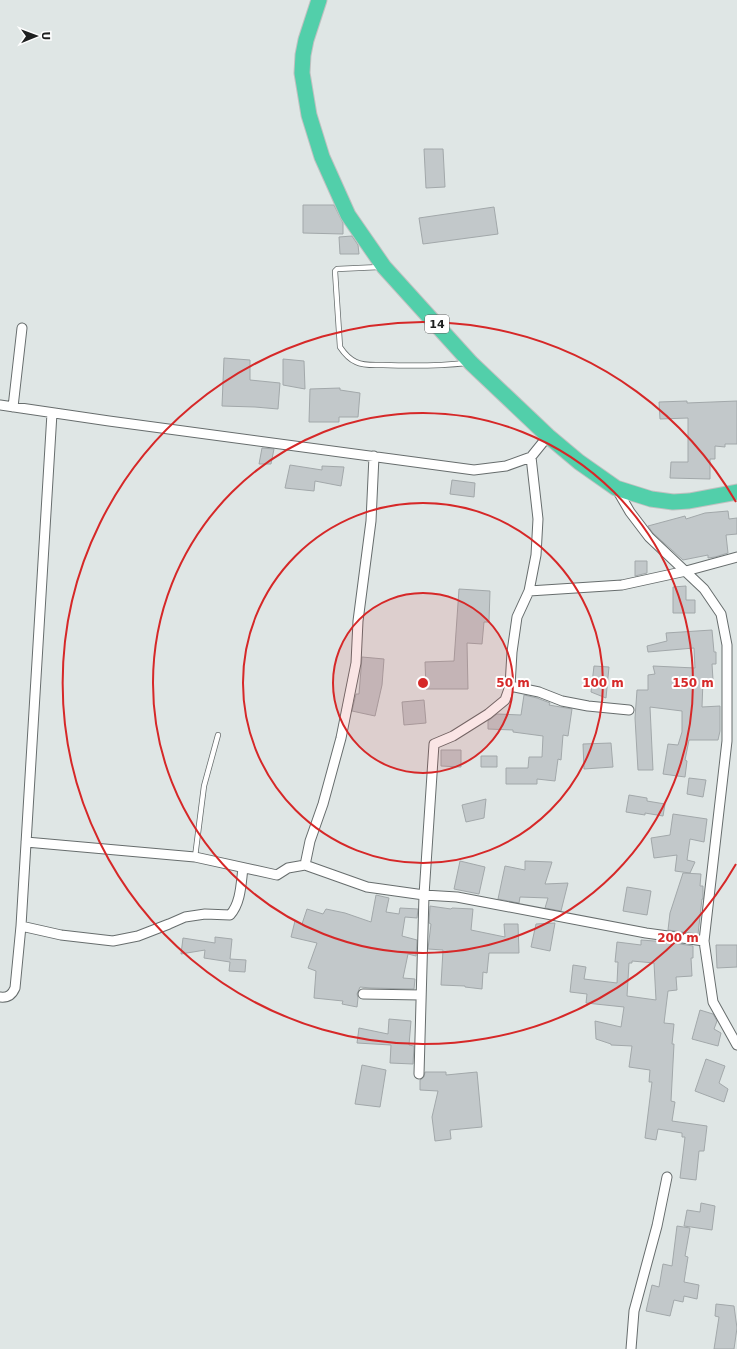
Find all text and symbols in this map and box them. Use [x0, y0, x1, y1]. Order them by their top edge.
north arrow [16, 16, 56, 56]
text: U [39, 31, 52, 40]
road number: 14 [425, 315, 449, 333]
centre of rings [416, 676, 430, 690]
text: 50 m [496, 676, 530, 690]
text: 100 m [582, 676, 624, 690]
text: 150 m [672, 676, 714, 690]
text: 200 m [657, 931, 699, 945]

